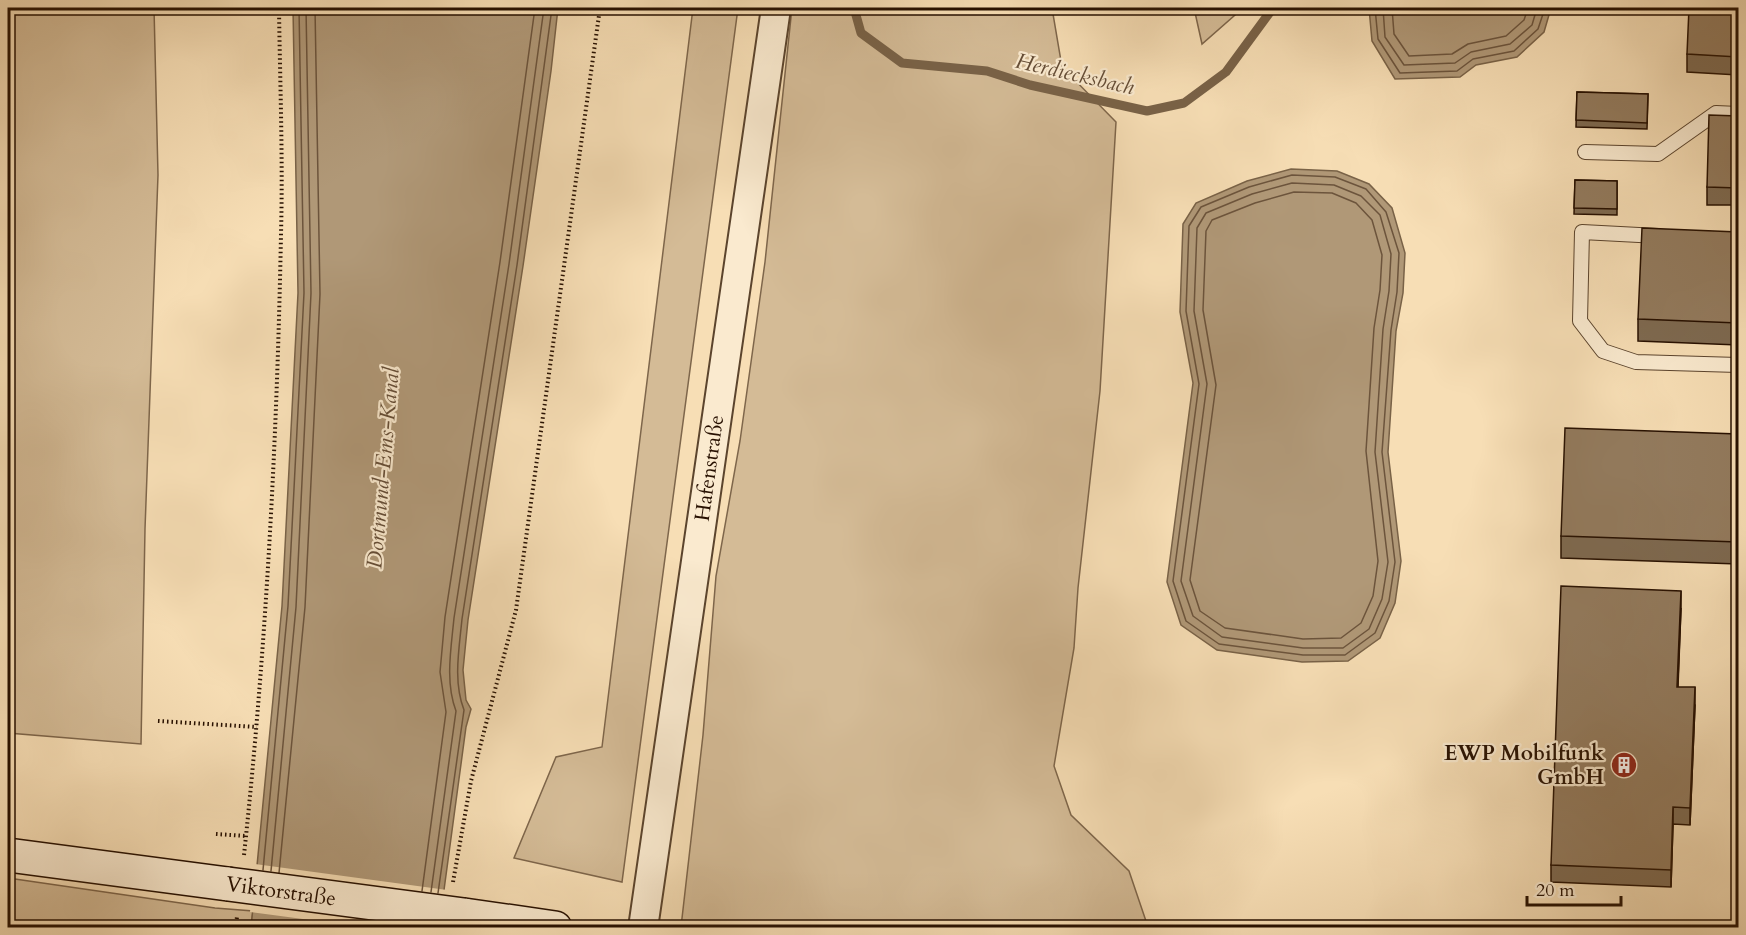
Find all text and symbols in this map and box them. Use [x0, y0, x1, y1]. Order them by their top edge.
water label: Herdiecksbach [1012, 46, 1138, 102]
water label: Dortmund-Ems-Kanal [359, 365, 407, 570]
street label: Hafenstraße [688, 413, 731, 523]
place label: EWP Mobilfunk GmbH [1444, 739, 1604, 792]
building icon: EWP Mobilfunk GmbH [1609, 750, 1639, 780]
street label: Viktorstraße [224, 869, 338, 914]
scale bar [1527, 869, 1622, 907]
text: 20 m [1536, 878, 1575, 903]

